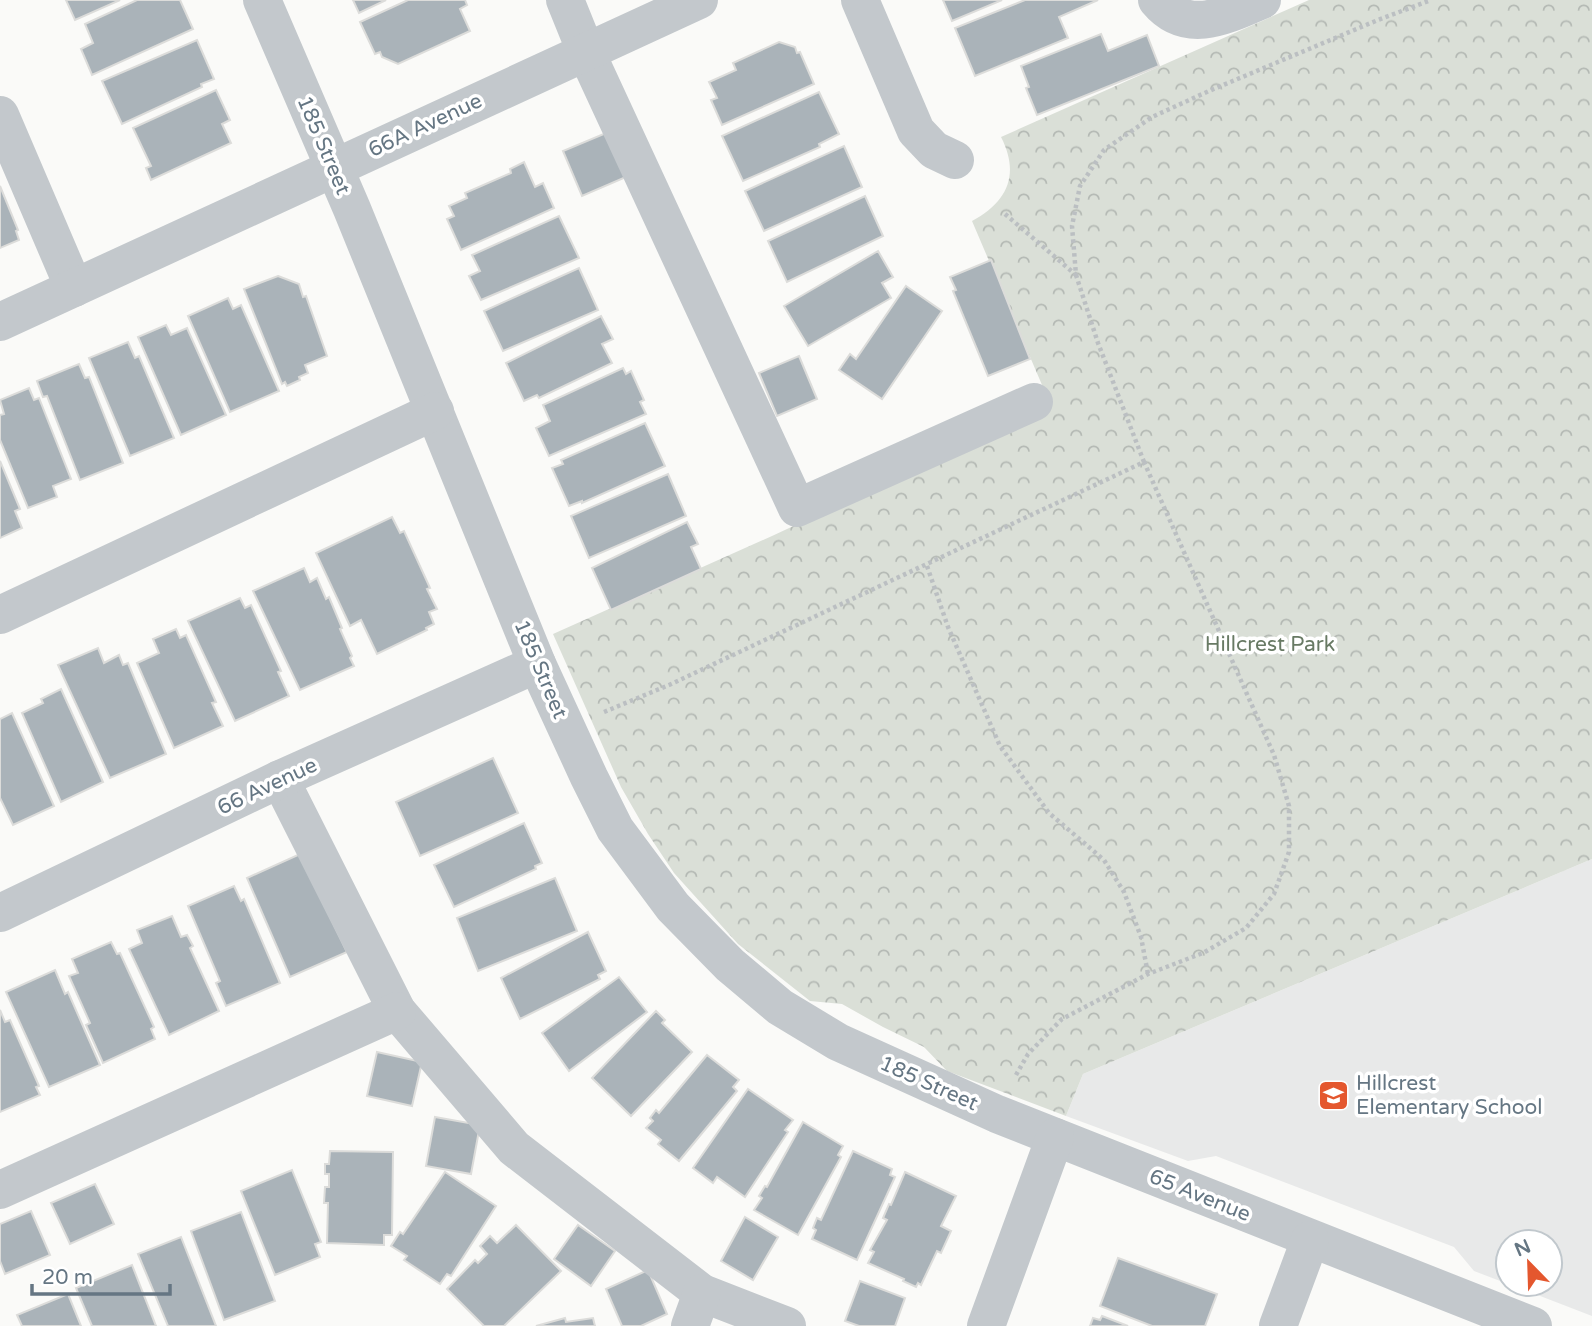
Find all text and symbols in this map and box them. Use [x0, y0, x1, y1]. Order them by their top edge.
street label: 66A Avenue [364, 88, 486, 163]
street label: 185 Street [292, 92, 356, 198]
street label: 185 Street [509, 616, 573, 722]
park label: Hillcrest Park [1205, 632, 1335, 657]
street label: 66 Avenue [213, 752, 321, 820]
street label: 185 Street [876, 1051, 982, 1116]
place label: Hillcrest Elementary School [1356, 1071, 1543, 1120]
school or university icon: Hillcrest Elementary School [1316, 1078, 1350, 1112]
street label: 65 Avenue [1146, 1164, 1254, 1227]
north arrow [1494, 1228, 1564, 1298]
text: N [1511, 1235, 1534, 1261]
scale bar [32, 1252, 170, 1296]
text: 20 m [42, 1265, 93, 1290]

